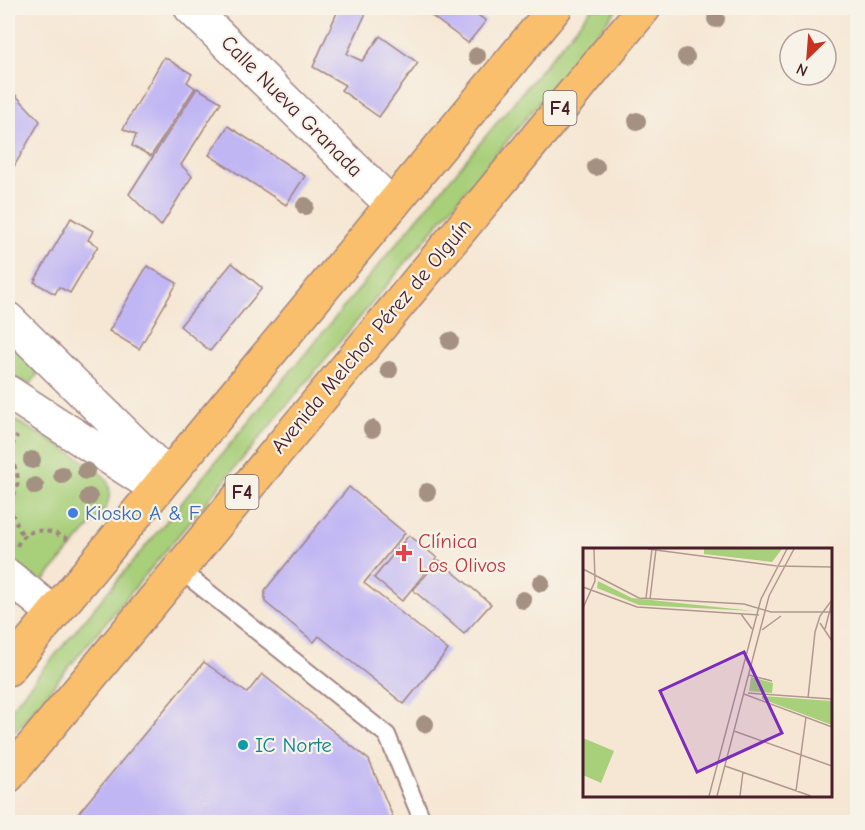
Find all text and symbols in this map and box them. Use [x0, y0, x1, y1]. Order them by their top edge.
north arrow [778, 27, 838, 87]
street label: Calle Nueva Granada [216, 30, 368, 182]
text: N [794, 59, 811, 80]
road number: F4 [544, 91, 576, 125]
street label: Avenida Melchor Pérez de Olguín [266, 214, 476, 458]
road number: F4 [226, 475, 258, 509]
place label: Kiosko A & F [85, 501, 201, 525]
marker: Kiosko A & F [66, 506, 80, 520]
place label: Clínica Los Olivos [418, 529, 506, 577]
marker: Clínica Los Olivos [395, 544, 413, 562]
inset map [583, 548, 832, 797]
place label: IC Norte [255, 733, 332, 757]
marker: IC Norte [236, 738, 250, 752]

